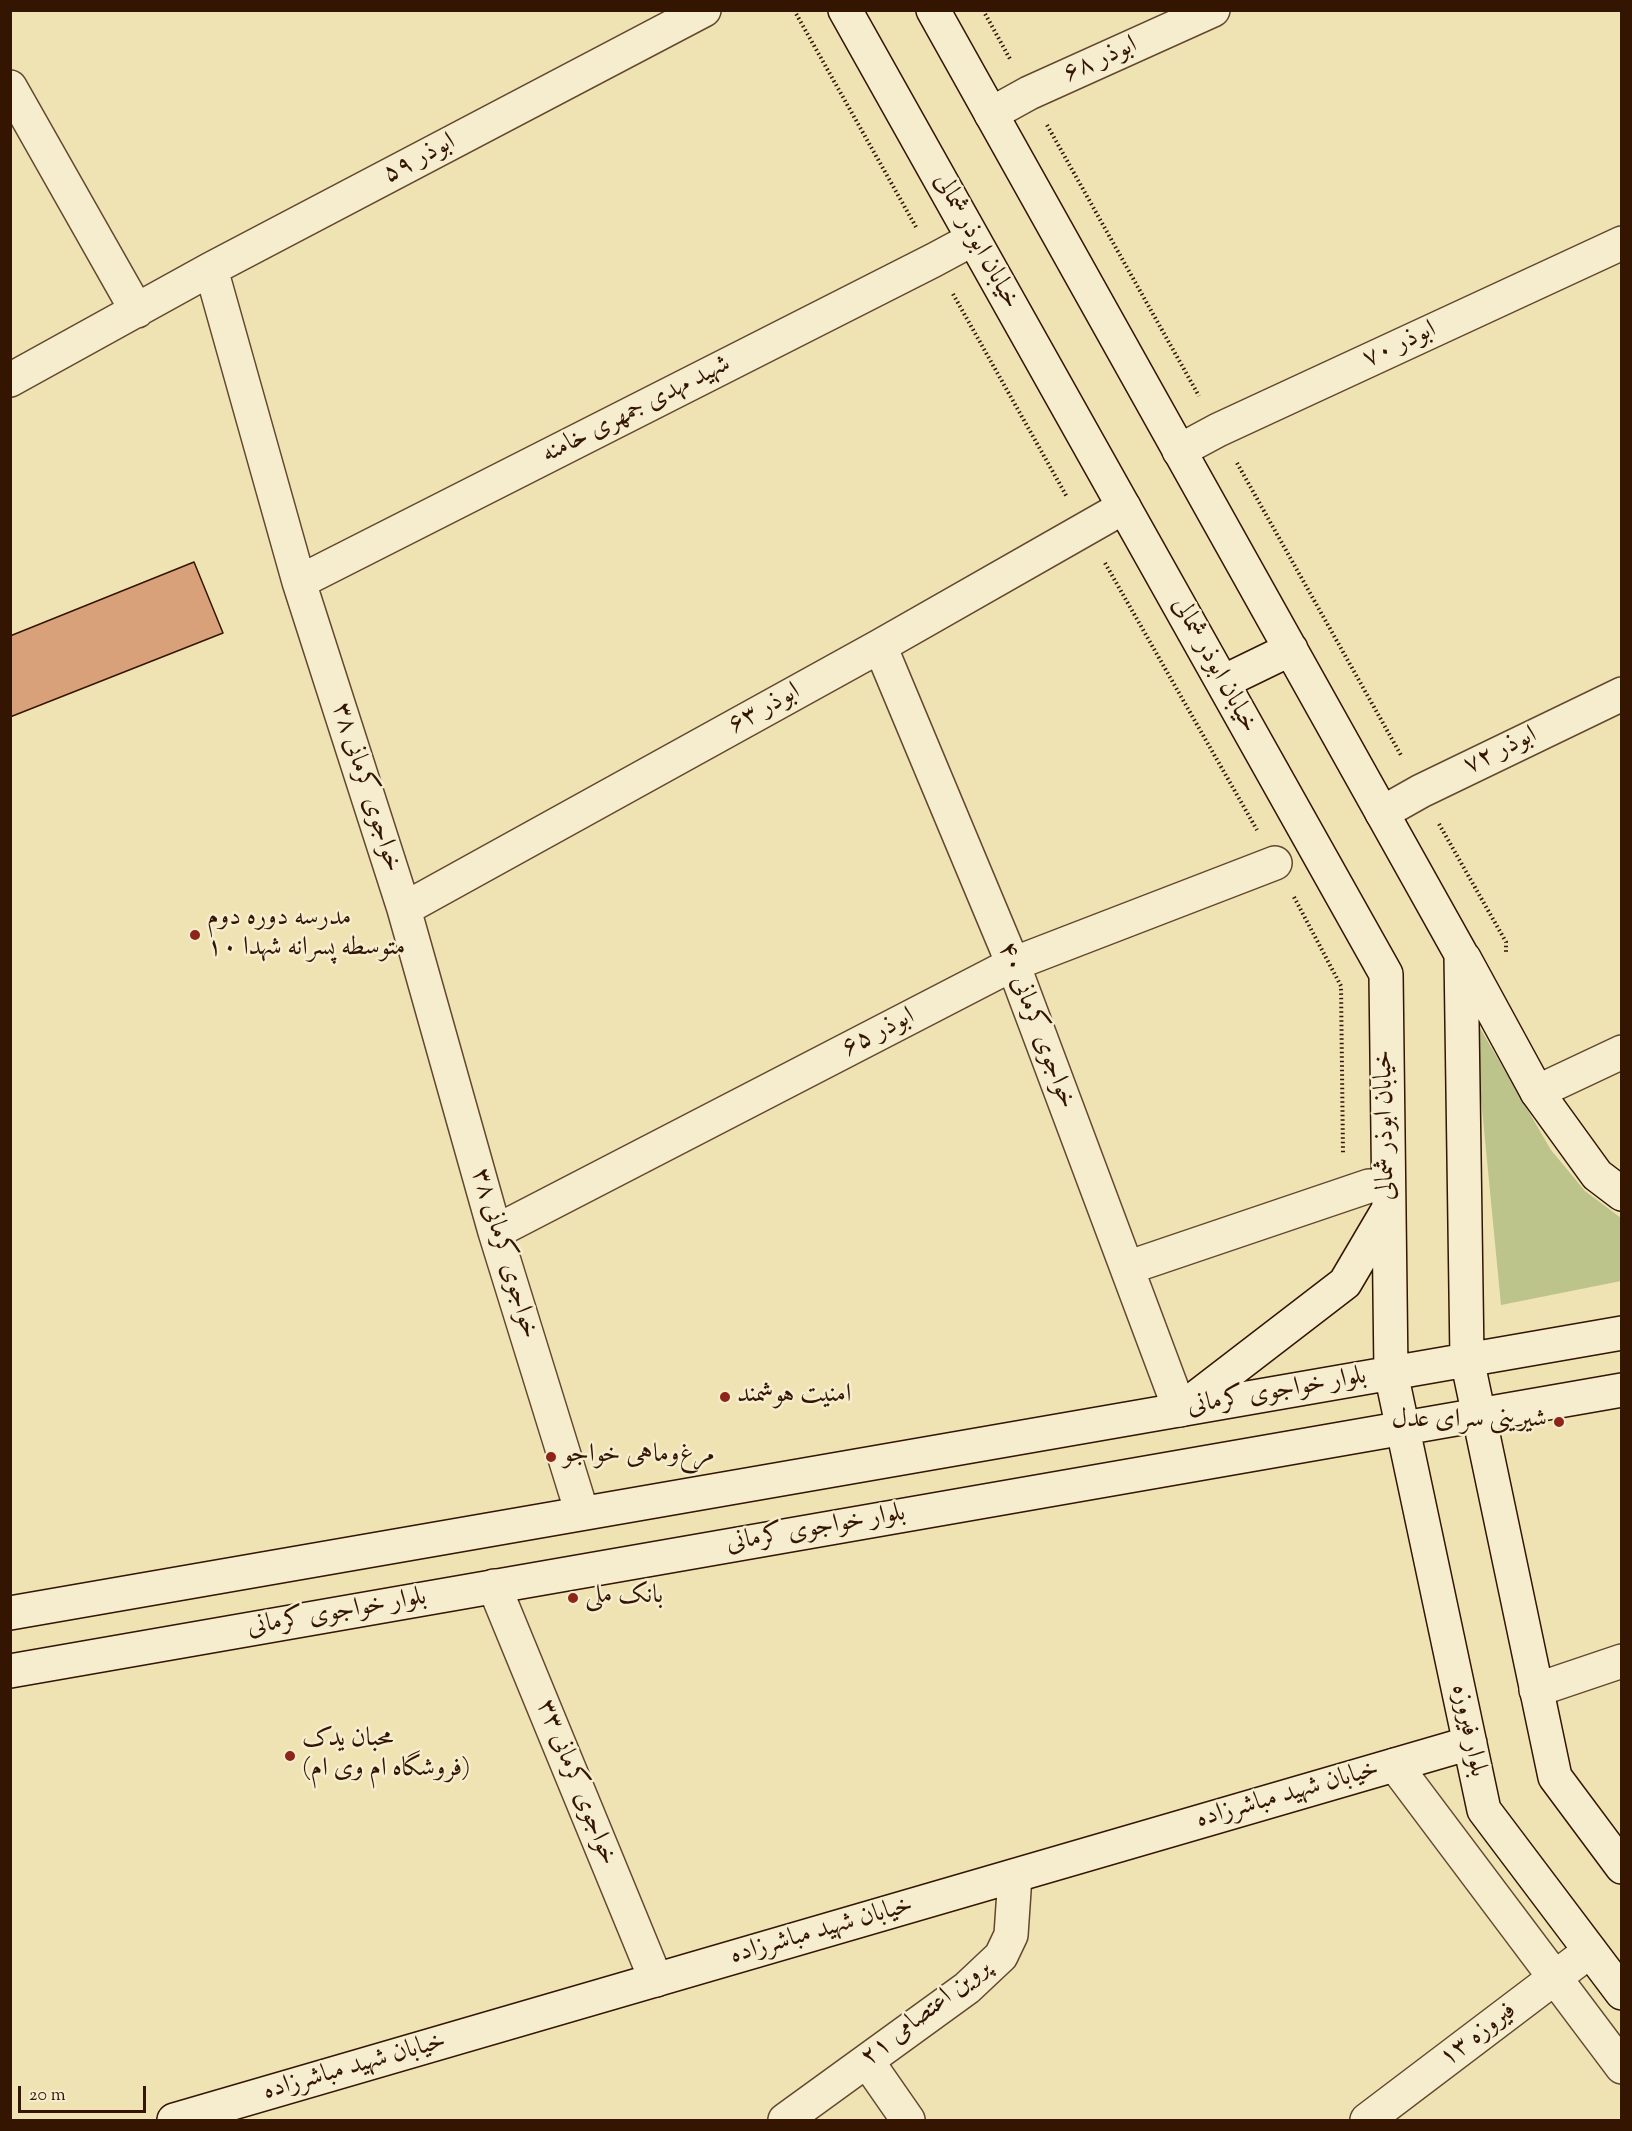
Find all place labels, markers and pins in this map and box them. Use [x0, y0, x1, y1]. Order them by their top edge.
place label: مدرسه دوره دوم متوسطه پسرانه شهدا ۱۰ [207, 904, 405, 966]
marker: مدرسه دوره دوم متوسطه پسرانه شهدا ۱۰ [188, 928, 202, 942]
place label: امنیت هوشمند [737, 1381, 851, 1413]
marker: امنیت هوشمند [718, 1390, 732, 1404]
place label: شیرینی سرای عدل [1391, 1406, 1547, 1438]
marker: شیرینی سرای عدل [1552, 1415, 1566, 1429]
place label: مرغ‌وماهی‌ خواجو [563, 1441, 715, 1473]
marker: مرغ‌وماهی‌ خواجو [544, 1450, 558, 1464]
place label: بانک ملی [585, 1582, 663, 1614]
marker: بانک ملی [566, 1591, 580, 1605]
place label: محبان یدک (فروشگاه ام وی ام) [302, 1725, 471, 1786]
marker: محبان یدک (فروشگاه ام وی ام) [283, 1749, 297, 1763]

